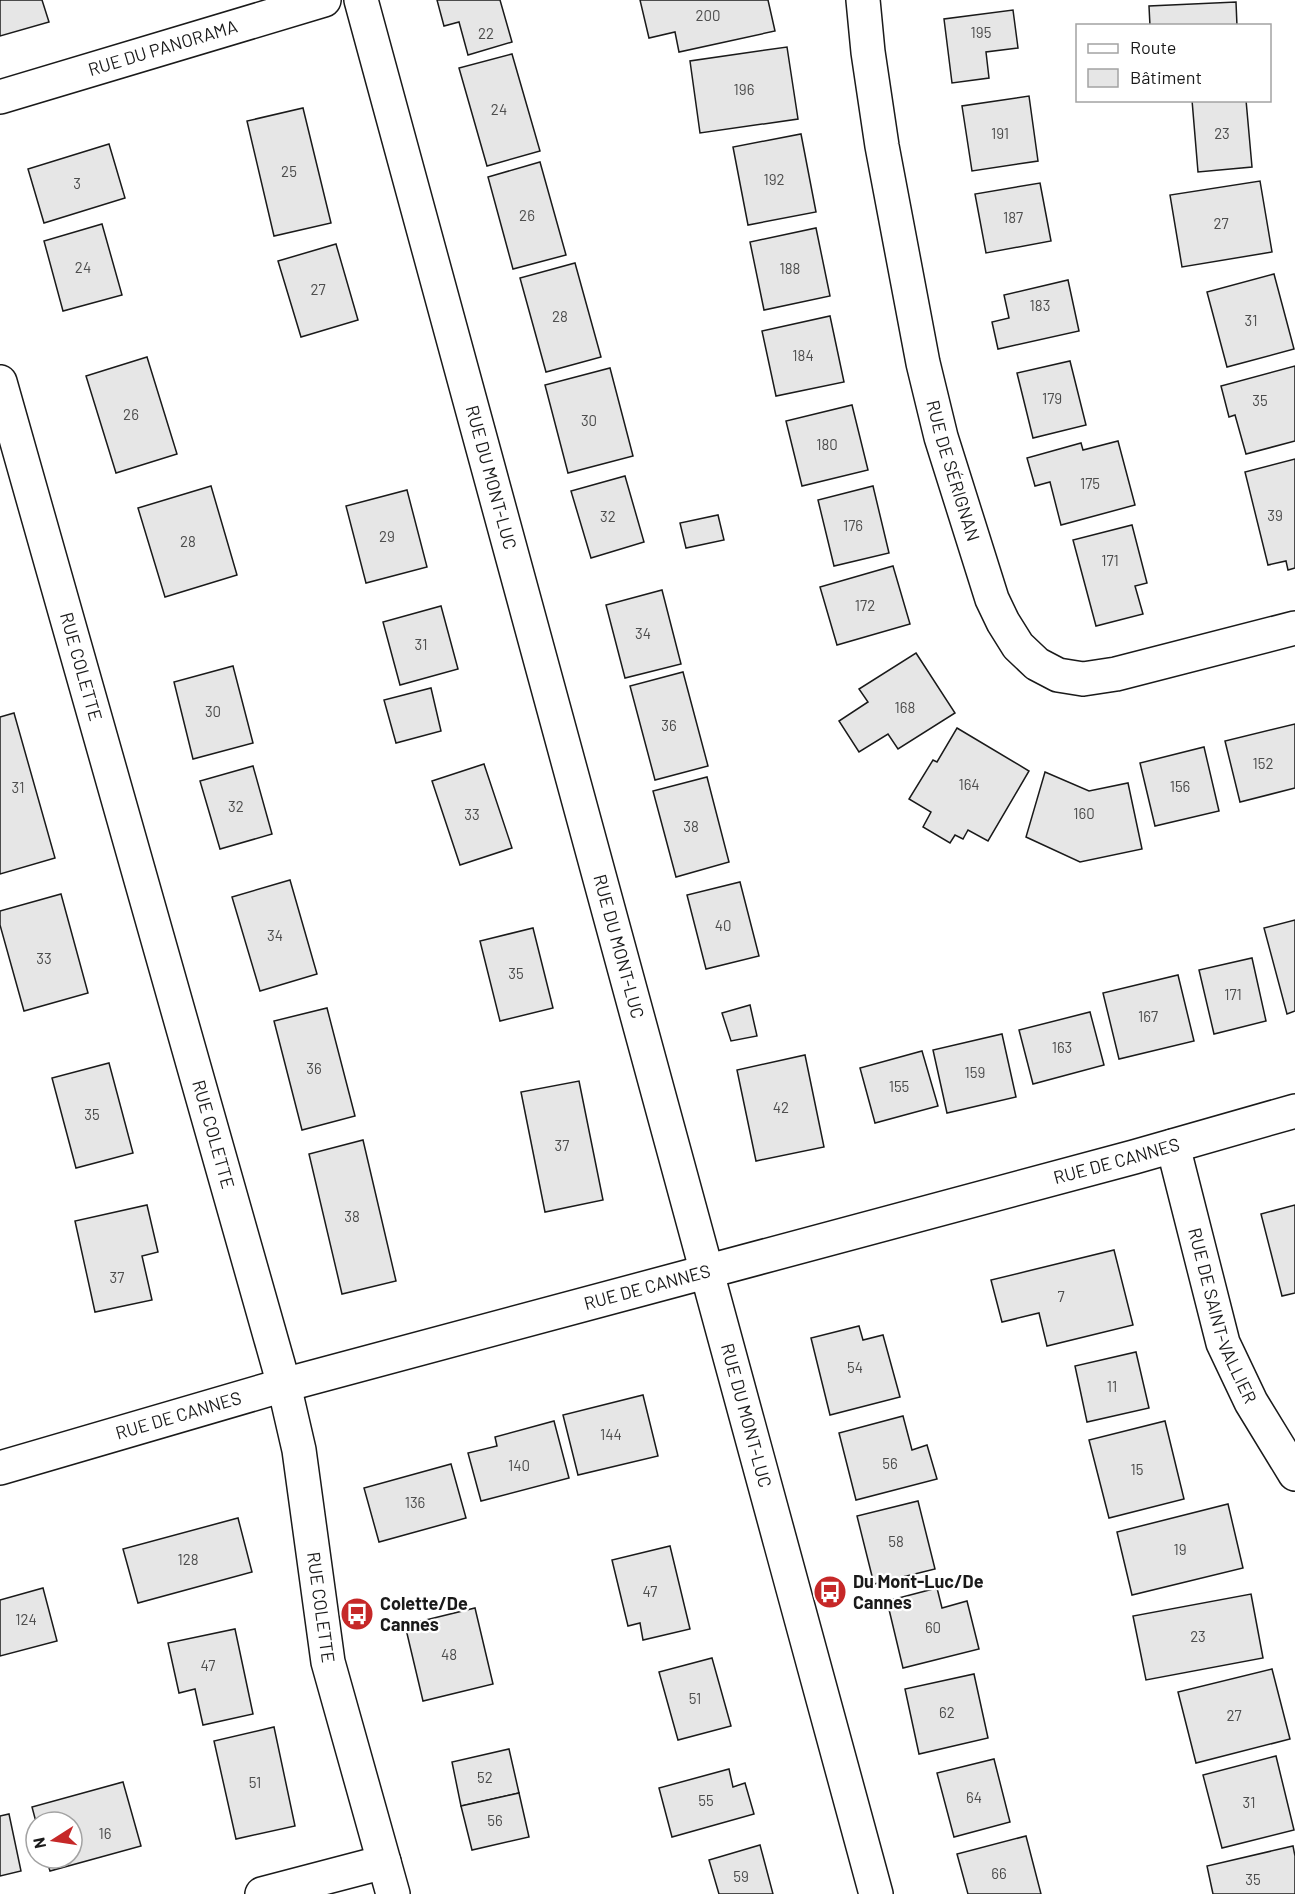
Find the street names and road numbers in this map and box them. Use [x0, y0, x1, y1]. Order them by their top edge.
street label: RUE DU PANORAMA [85, 15, 240, 80]
street label: RUE DE SÉRIGNAN [922, 398, 985, 544]
street label: RUE DU MONT-LUC [462, 403, 522, 552]
street label: RUE COLETTE [56, 610, 107, 723]
street label: RUE DU MONT-LUC [589, 872, 649, 1021]
street label: RUE COLETTE [188, 1077, 240, 1191]
street label: RUE DE CANNES [1051, 1133, 1182, 1188]
street label: RUE DE SAINT-VALLIER [1184, 1225, 1262, 1407]
street label: RUE DE CANNES [581, 1259, 713, 1314]
street label: RUE DU MONT-LUC [717, 1341, 777, 1490]
street label: RUE DE CANNES [113, 1386, 244, 1444]
street label: RUE COLETTE [303, 1550, 340, 1664]

